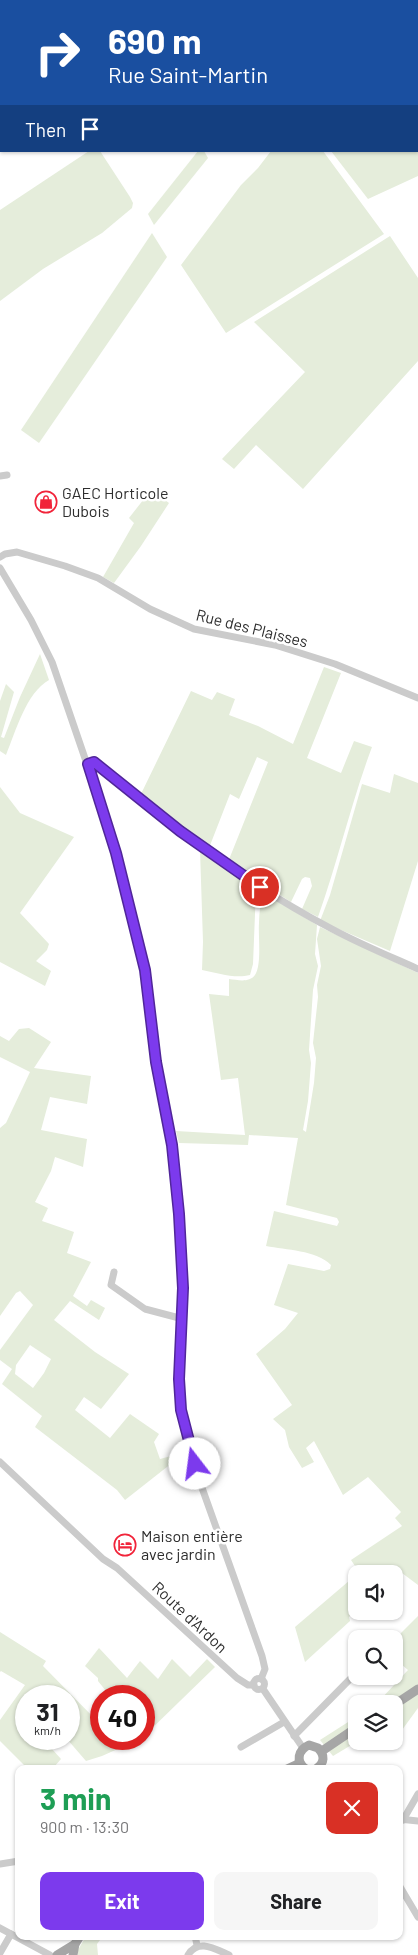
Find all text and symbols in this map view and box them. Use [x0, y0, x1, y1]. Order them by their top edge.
text: 690 m [108, 19, 202, 61]
icon: right [25, 20, 90, 85]
text: Rue Saint-Martin [108, 61, 268, 87]
icon: arrive [76, 115, 104, 143]
text: Then [25, 118, 66, 141]
place label: GAEC Horticole Dubois [62, 483, 168, 520]
shop icon: GAEC Horticole Dubois [34, 490, 58, 514]
street label: Rue des Plaisses [194, 604, 310, 651]
pin [239, 866, 281, 908]
icon: arrive [246, 873, 274, 901]
position arrow [168, 1437, 220, 1489]
place label: Maison entière avec jardin [141, 1526, 243, 1563]
hotel icon: Maison entière avec jardin [113, 1533, 137, 1557]
map controls [348, 1565, 403, 1750]
button: sound [348, 1565, 403, 1620]
street label: Route d'Ardon [149, 1577, 232, 1656]
button: search [348, 1630, 403, 1685]
speed limit sign: 40 [90, 1685, 155, 1750]
button: layers [348, 1695, 403, 1750]
text: 31 [36, 1696, 59, 1726]
text: km/h [34, 1723, 61, 1737]
text: 3 min [40, 1780, 111, 1816]
button: close [326, 1782, 378, 1834]
text: 900 m · 13:30 [40, 1817, 129, 1836]
button: Exit [40, 1872, 204, 1930]
button: Share [214, 1872, 378, 1930]

